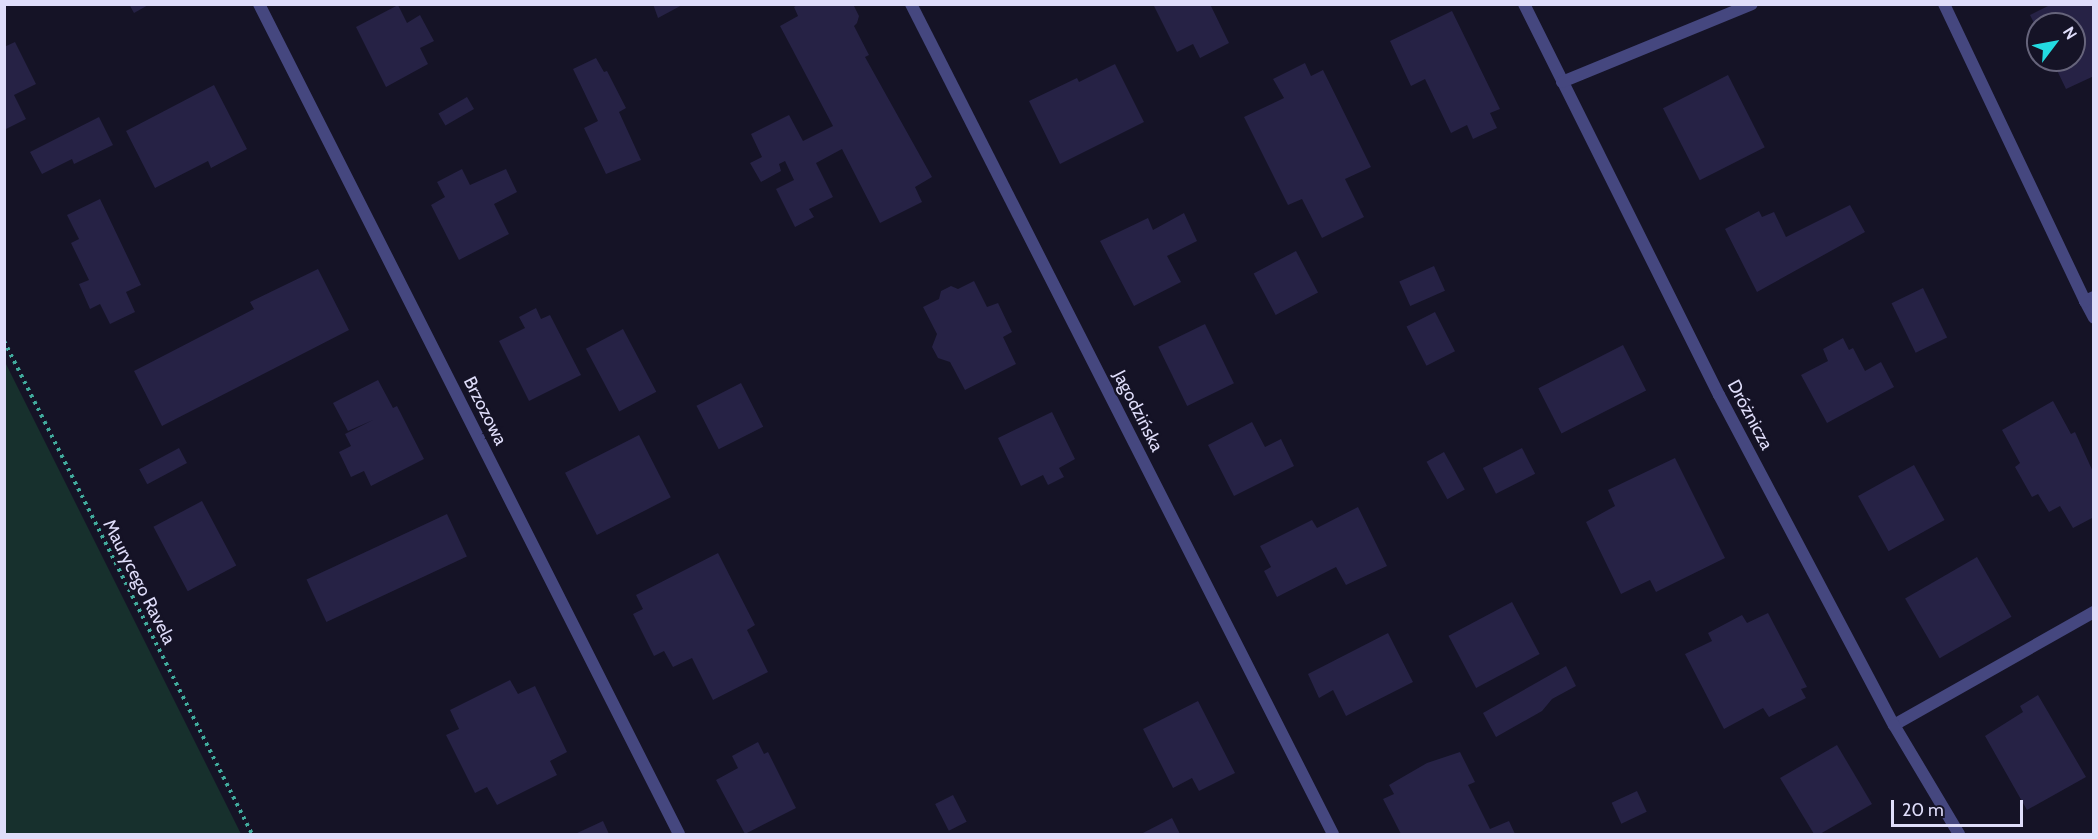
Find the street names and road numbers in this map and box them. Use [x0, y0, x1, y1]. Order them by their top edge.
street label: Jagodzińska [1108, 367, 1168, 455]
street label: Brzozowa [459, 373, 511, 449]
street label: Dróżnicza [1723, 376, 1777, 454]
street label: Maurycego Ravela [98, 516, 180, 648]

